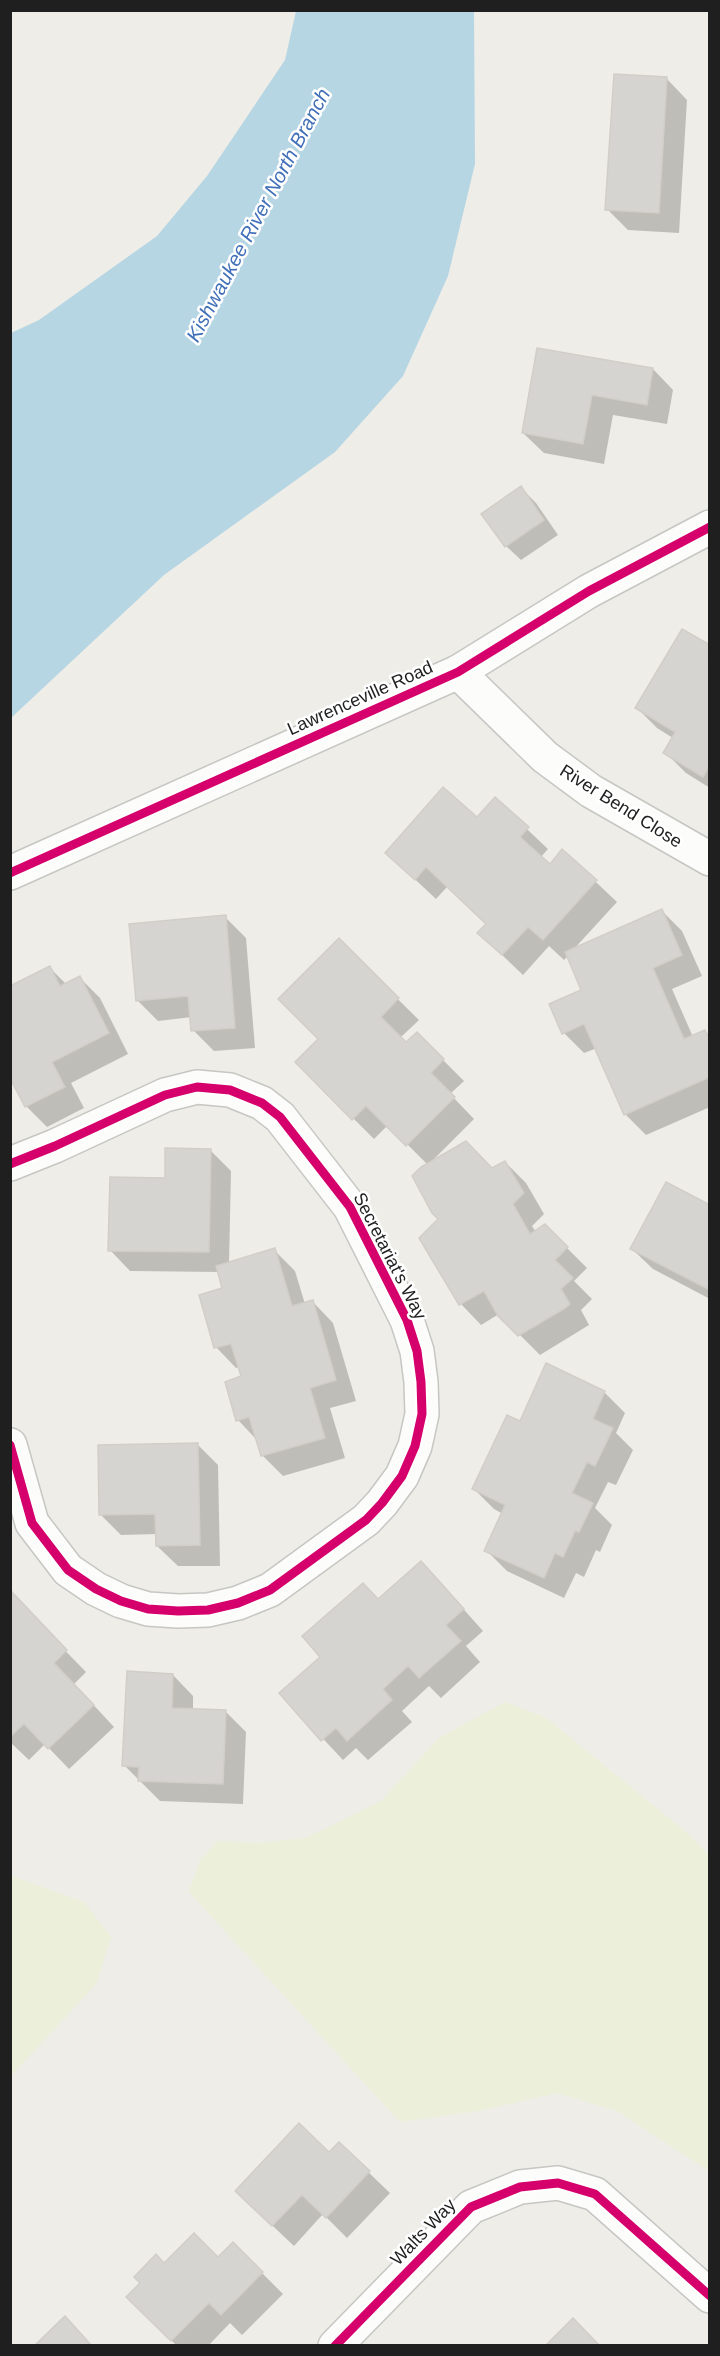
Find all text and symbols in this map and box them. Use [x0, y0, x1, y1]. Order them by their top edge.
water label: Kishwaukee River North Branch [182, 85, 334, 345]
street label: Lawrenceville Road [284, 657, 436, 739]
street label: River Bend Close [556, 760, 686, 852]
street label: Secretariat's Way [349, 1189, 431, 1323]
street label: Walts Way [386, 2195, 460, 2269]

